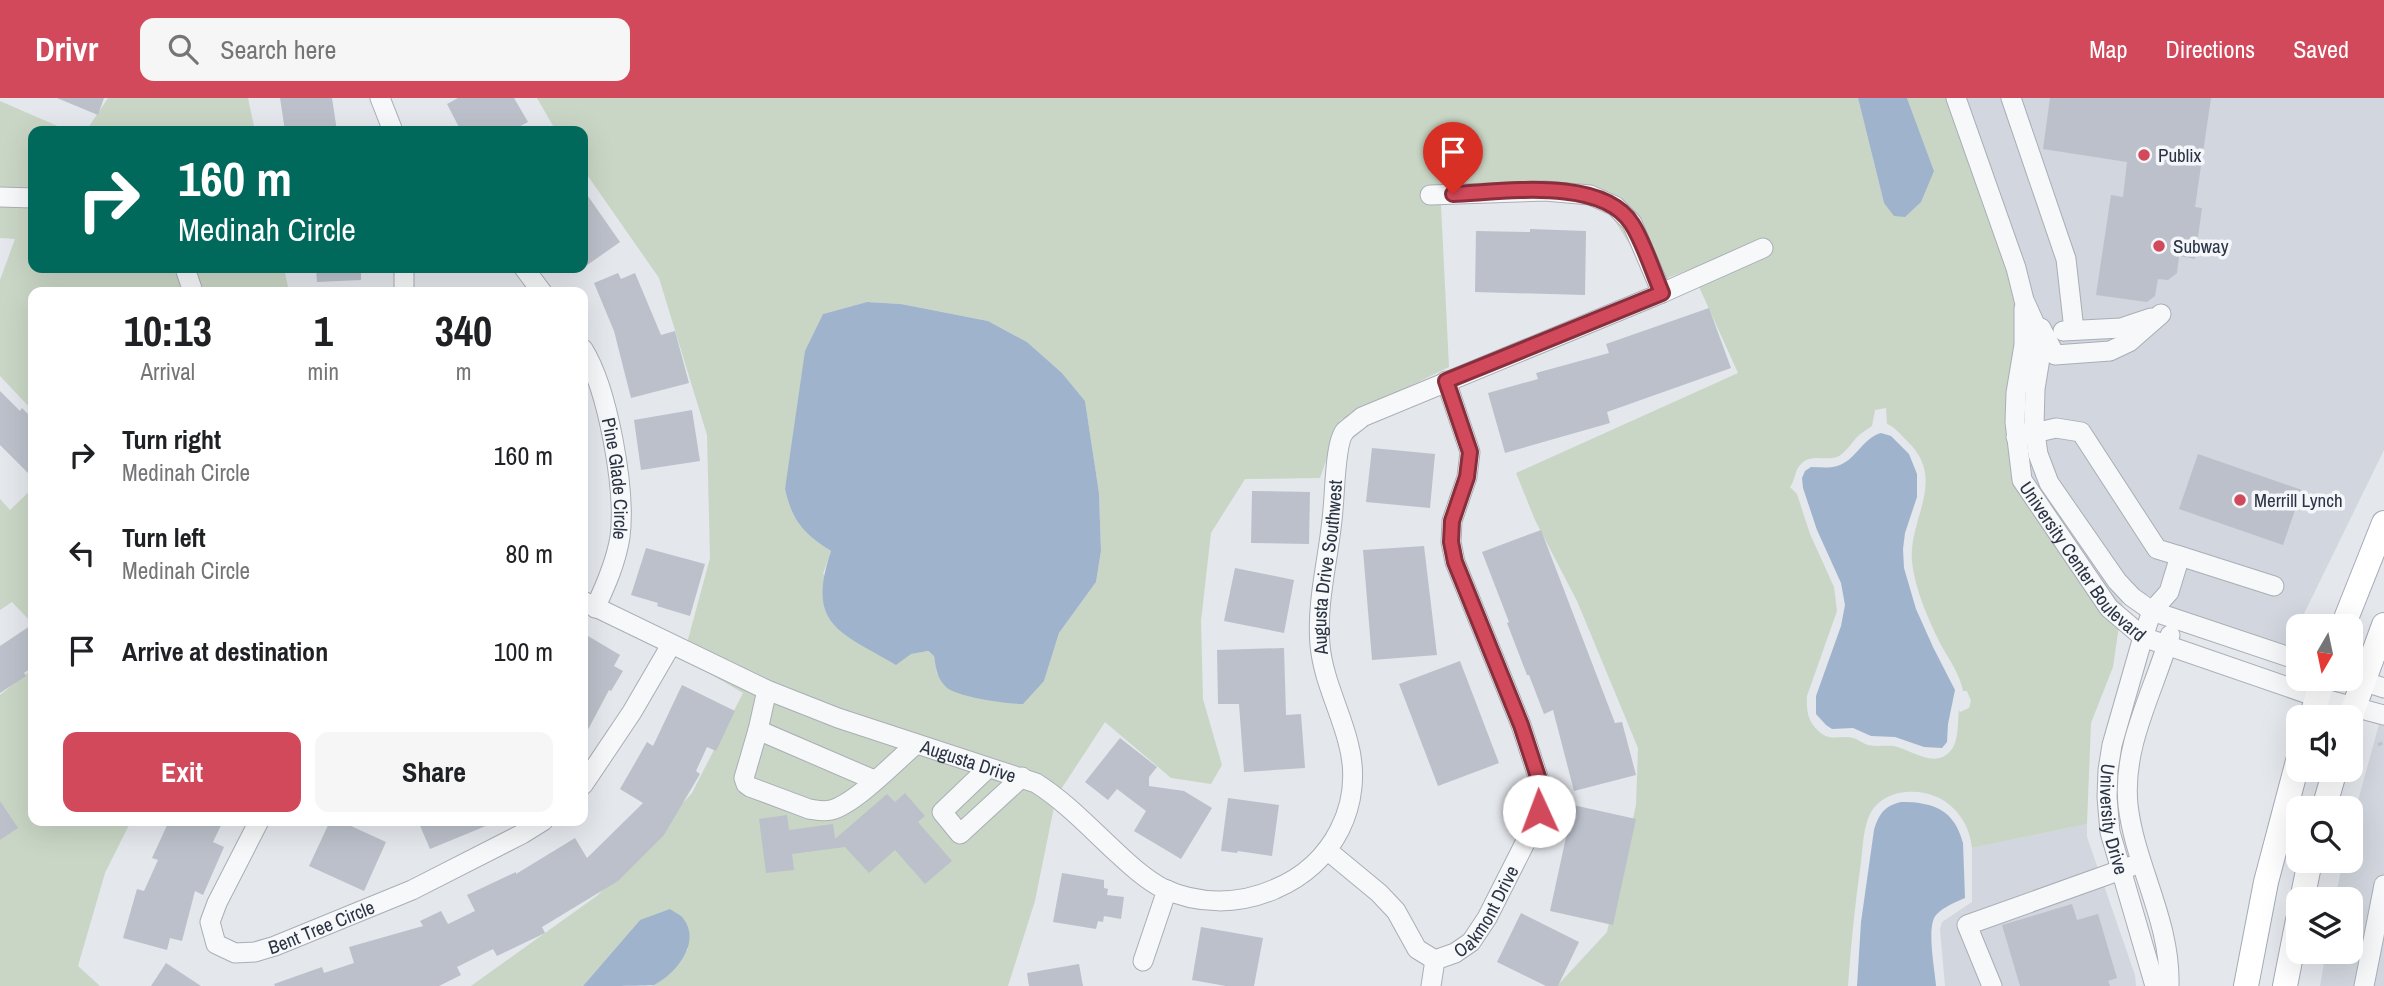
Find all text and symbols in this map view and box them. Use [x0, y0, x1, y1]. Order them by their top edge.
search box [140, 18, 630, 81]
text: Drivr [35, 27, 98, 71]
icon: search [164, 30, 202, 68]
text: Search here [220, 32, 336, 67]
text: Map [2089, 33, 2127, 65]
text: Directions [2165, 33, 2255, 65]
text: Saved [2293, 33, 2349, 65]
pin [1423, 122, 1483, 194]
icon: arrive [1434, 133, 1472, 171]
place label: Publix [2158, 142, 2202, 168]
text: 160 m [178, 145, 292, 211]
marker: Publix [2136, 147, 2152, 163]
icon: right [63, 154, 154, 245]
text: Medinah Circle [178, 208, 356, 251]
place label: Subway [2173, 233, 2229, 259]
marker: Subway [2151, 238, 2167, 254]
text: 10:13 [124, 303, 212, 359]
text: 1 [314, 303, 333, 359]
text: 340 [435, 303, 492, 359]
text: Arrival [141, 356, 195, 387]
text: min [308, 356, 339, 387]
text: m [456, 356, 471, 387]
street label: Pine Glade Circle [596, 415, 634, 541]
text: Turn right [122, 422, 221, 457]
icon: right [63, 436, 101, 474]
text: 160 m [494, 438, 553, 473]
text: Medinah Circle [122, 457, 250, 488]
street label: University Center Boulevard [2013, 476, 2152, 647]
street label: Augusta Drive Southwest [1306, 478, 1348, 657]
place label: Merrill Lynch [2254, 487, 2343, 513]
marker: Merrill Lynch [2232, 492, 2248, 508]
text: Turn left [122, 520, 206, 555]
icon: left [63, 534, 101, 572]
text: 80 m [506, 536, 553, 571]
text: Medinah Circle [122, 555, 250, 586]
north arrow [2286, 614, 2362, 691]
map controls [2286, 614, 2363, 964]
icon: arrive [63, 632, 101, 670]
text: Arrive at destination [122, 634, 328, 669]
text: 100 m [494, 634, 553, 669]
button: sound [2286, 705, 2363, 782]
button: Exit [63, 732, 301, 812]
button: Share [315, 732, 553, 812]
street label: Augusta Drive [916, 733, 1019, 789]
street label: University Drive [2094, 762, 2135, 877]
position arrow [1502, 774, 1576, 848]
button: search [2286, 796, 2363, 873]
street label: Oakmont Drive [1448, 861, 1524, 963]
button: layers [2286, 887, 2363, 964]
street label: Bent Tree Circle [265, 894, 378, 960]

